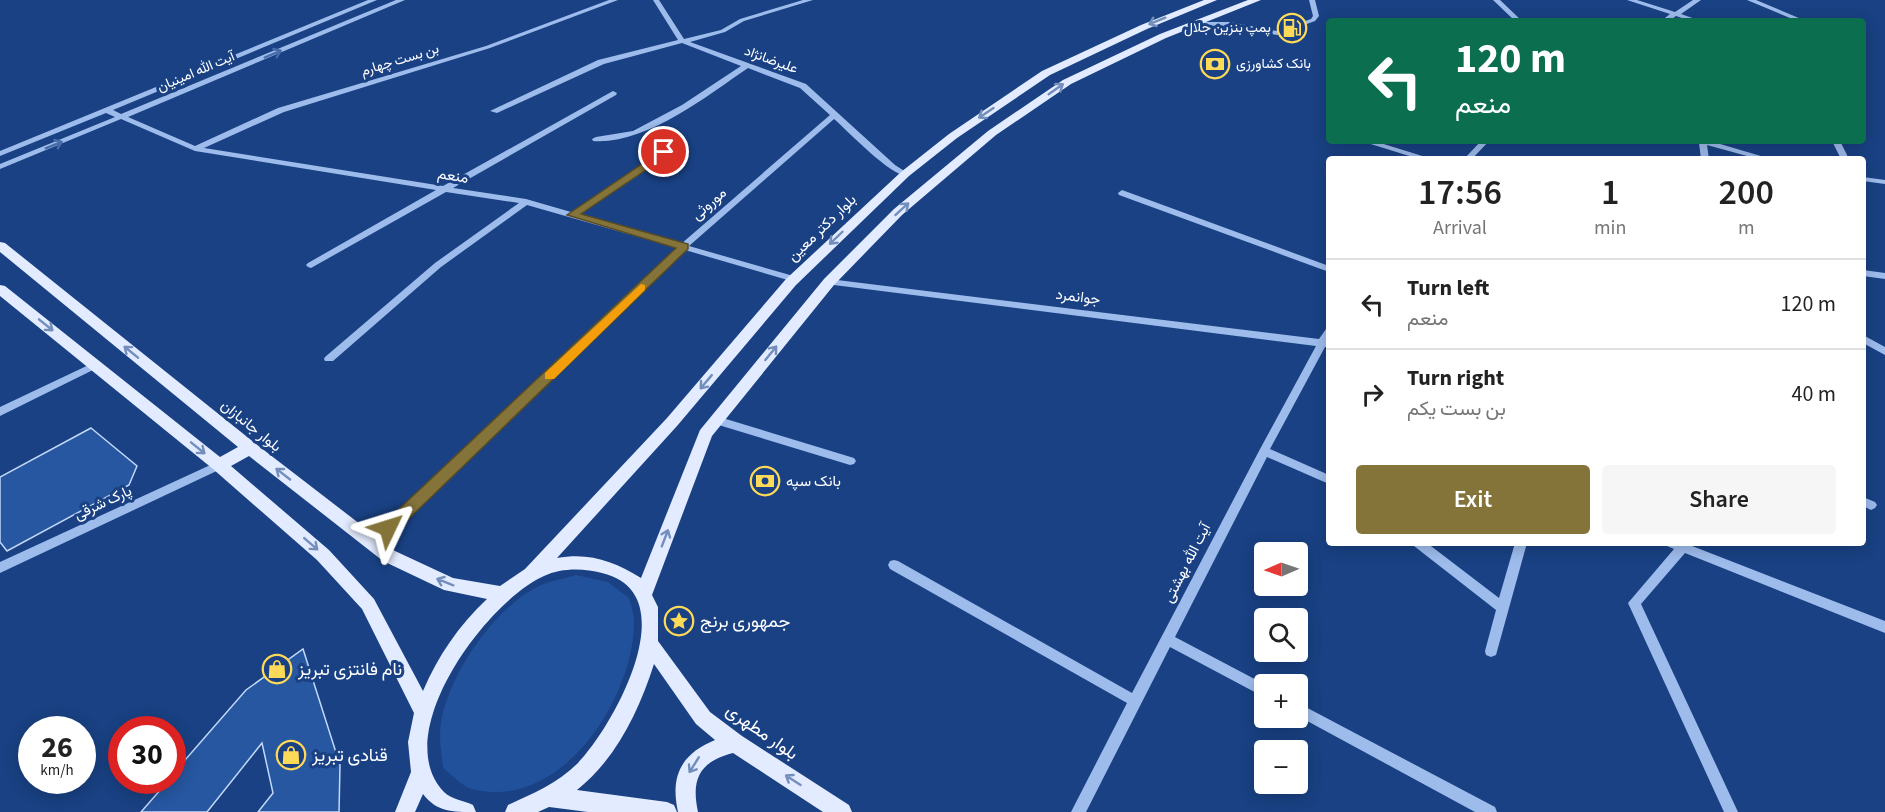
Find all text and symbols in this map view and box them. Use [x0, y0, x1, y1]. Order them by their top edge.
fuel station icon: پمپ بنزین جلال [1276, 12, 1308, 44]
one-way arrow [1148, 17, 1167, 28]
place label: پمپ بنزین جلال [1184, 18, 1271, 38]
text: 120 m [1455, 29, 1566, 89]
street label: بن بست چهارم [358, 39, 442, 81]
street label: علیرضانژاد [741, 41, 801, 79]
icon: left [1356, 42, 1434, 120]
street label: آیت الله امینیان [154, 46, 240, 97]
one-way arrow [263, 48, 282, 59]
bank icon: بانک کشاورزی [1199, 48, 1231, 80]
place label: بانک کشاورزی [1236, 54, 1311, 74]
one-way arrow [1047, 83, 1063, 95]
text: منعم [1455, 85, 1511, 124]
one-way arrow [978, 107, 995, 119]
pin [638, 126, 689, 177]
icon: arrive [647, 135, 680, 168]
one-way arrow [45, 139, 63, 150]
street label: منعم [436, 163, 470, 189]
text: 17:56 [1418, 167, 1502, 218]
text: 1 [1601, 167, 1619, 218]
text: 200 [1718, 167, 1774, 218]
street label: موروثی [687, 183, 731, 225]
street label: بلوار دکتر معین [783, 190, 861, 266]
one-way arrow [894, 202, 909, 216]
text: Arrival [1433, 214, 1487, 242]
text: min [1594, 214, 1626, 242]
text: m [1738, 214, 1754, 242]
one-way arrow [829, 230, 844, 245]
text: Turn left [1407, 272, 1489, 304]
street label: جوانمرد [1054, 284, 1102, 310]
icon: left [1356, 288, 1389, 321]
text: 120 m [1781, 288, 1836, 320]
text: منعم [1407, 305, 1449, 333]
one-way arrow [37, 319, 53, 332]
one-way arrow [124, 346, 140, 359]
one-way arrow [764, 346, 778, 361]
text: Turn right [1407, 362, 1504, 394]
one-way arrow [699, 374, 713, 389]
icon: right [1356, 378, 1389, 411]
text: 40 m [1791, 378, 1836, 410]
street label: بلوار جانبازان [216, 395, 286, 457]
text: بن بست یکم [1407, 395, 1506, 423]
one-way arrow [190, 441, 206, 454]
bank icon: بانک سپه [749, 465, 781, 497]
button: Exit [1356, 465, 1590, 534]
button: Share [1602, 465, 1836, 534]
one-way arrow [276, 468, 292, 481]
place label: بانک سپه [786, 471, 841, 492]
street label: پارک شرقی [71, 480, 135, 526]
position arrow [356, 496, 420, 560]
street label: آیت الله بهشتی [1158, 518, 1217, 606]
one-way arrow [660, 529, 671, 548]
one-way arrow [303, 538, 319, 551]
north arrow [1254, 542, 1308, 596]
map controls [1254, 542, 1308, 794]
one-way arrow [436, 576, 454, 587]
place icon: جمهوری برنج [663, 605, 695, 637]
button: search [1254, 608, 1308, 662]
place label: جمهوری برنج [700, 609, 790, 634]
shop icon: نام فانتزی تبریز [261, 653, 293, 685]
place label: نام فانتزی تبریز [297, 657, 402, 682]
button: + [1254, 674, 1308, 728]
street label: بلوار مطهری [721, 698, 803, 766]
speed limit sign: 30 [108, 716, 186, 794]
text: 26 [41, 726, 73, 769]
shop icon: قنادی تبریز [275, 739, 307, 771]
button: − [1254, 740, 1308, 794]
place label: قنادی تبریز [311, 743, 388, 768]
one-way arrow [687, 756, 699, 773]
text: km/h [40, 760, 74, 781]
one-way arrow [785, 774, 802, 786]

